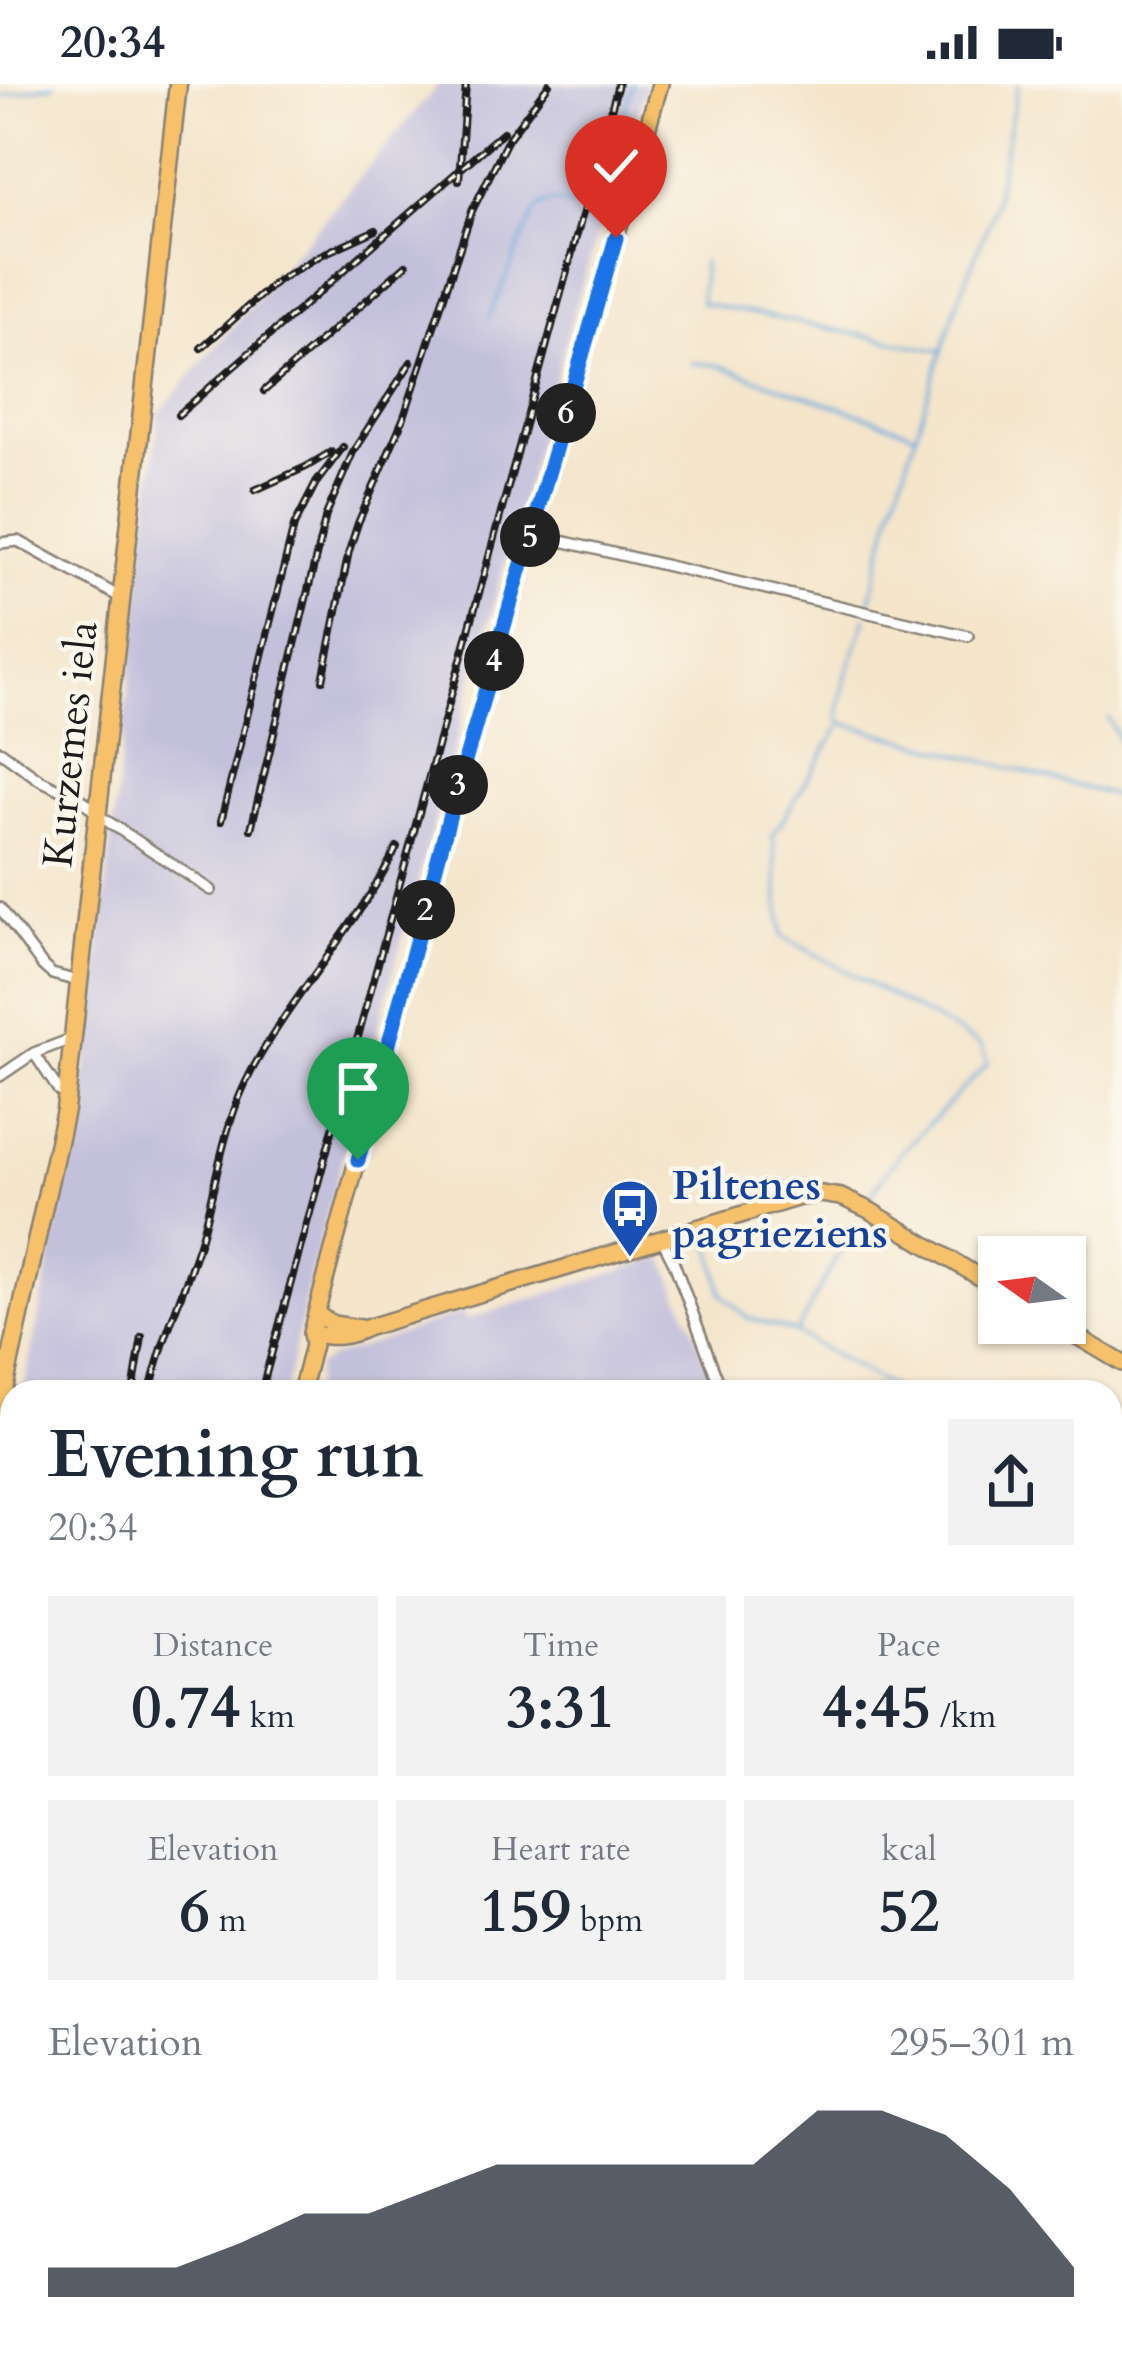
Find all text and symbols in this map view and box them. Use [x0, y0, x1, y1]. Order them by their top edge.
text: 20:34 [60, 12, 165, 73]
pin [565, 115, 667, 238]
icon: check [583, 133, 649, 199]
pin: 6 [536, 383, 596, 443]
text: 6 [558, 390, 574, 435]
pin: 5 [500, 507, 560, 567]
text: 5 [522, 514, 538, 559]
street label: Kurzemes iela [29, 618, 112, 870]
pin: 4 [464, 631, 524, 691]
text: 4 [486, 638, 502, 683]
pin: 3 [428, 755, 488, 815]
text: 3 [450, 762, 466, 807]
pin: 2 [395, 880, 455, 940]
text: 2 [417, 887, 433, 932]
pin [307, 1037, 409, 1160]
icon: arrive [325, 1055, 391, 1121]
place label: Piltenes pagrieziens [672, 1157, 888, 1262]
bus stop icon: Piltenes pagrieziens [599, 1177, 661, 1259]
north arrow [978, 1236, 1086, 1344]
map controls [978, 1236, 1086, 1344]
text: Evening run [48, 1411, 423, 1500]
button: share [948, 1419, 1074, 1545]
text: 20:34 [48, 1501, 138, 1554]
text: Distance [153, 1623, 273, 1668]
text: Time [523, 1623, 599, 1668]
text: Pace [877, 1623, 941, 1668]
text: 0.74 [131, 1668, 241, 1749]
text: 3:31 [506, 1668, 616, 1749]
text: 4:45 [822, 1668, 931, 1749]
text: km [241, 1694, 295, 1739]
text: /km [931, 1694, 996, 1739]
text: Elevation [147, 1827, 279, 1872]
text: Heart rate [491, 1827, 631, 1872]
text: kcal [881, 1827, 937, 1872]
text: 6 [179, 1872, 210, 1953]
text: 159 [479, 1872, 571, 1953]
text: 52 [878, 1872, 940, 1953]
text: m [210, 1898, 247, 1943]
text: bpm [571, 1898, 643, 1943]
text: Elevation [48, 2016, 203, 2069]
text: 295–301 m [889, 2016, 1074, 2069]

